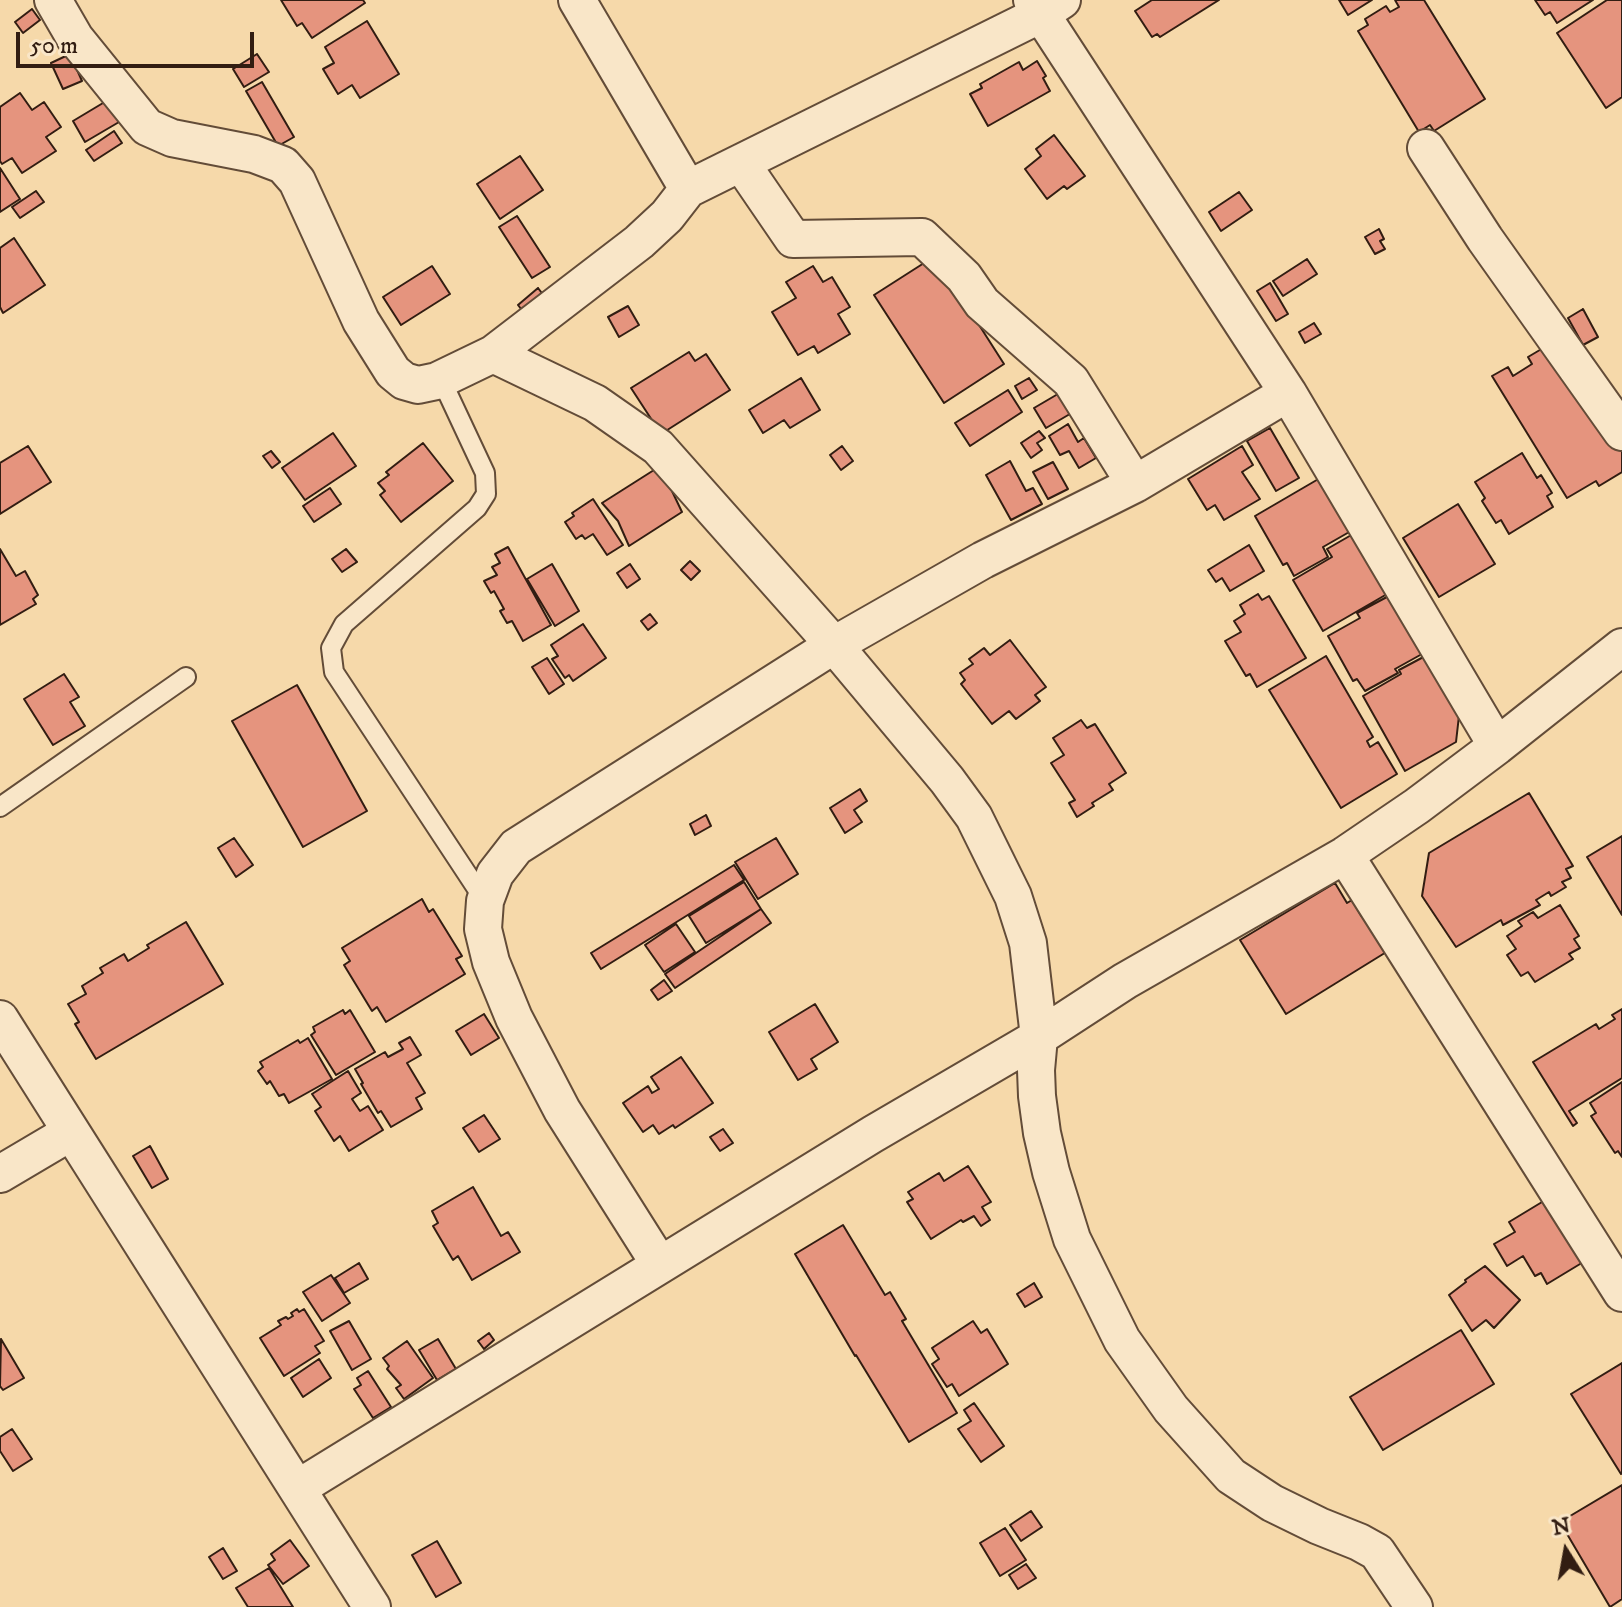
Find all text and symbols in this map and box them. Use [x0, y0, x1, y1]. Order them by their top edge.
scale bar [20, 16, 258, 66]
text: 50 m [30, 31, 78, 61]
north arrow [1526, 1511, 1606, 1591]
text: N [1550, 1512, 1573, 1542]

